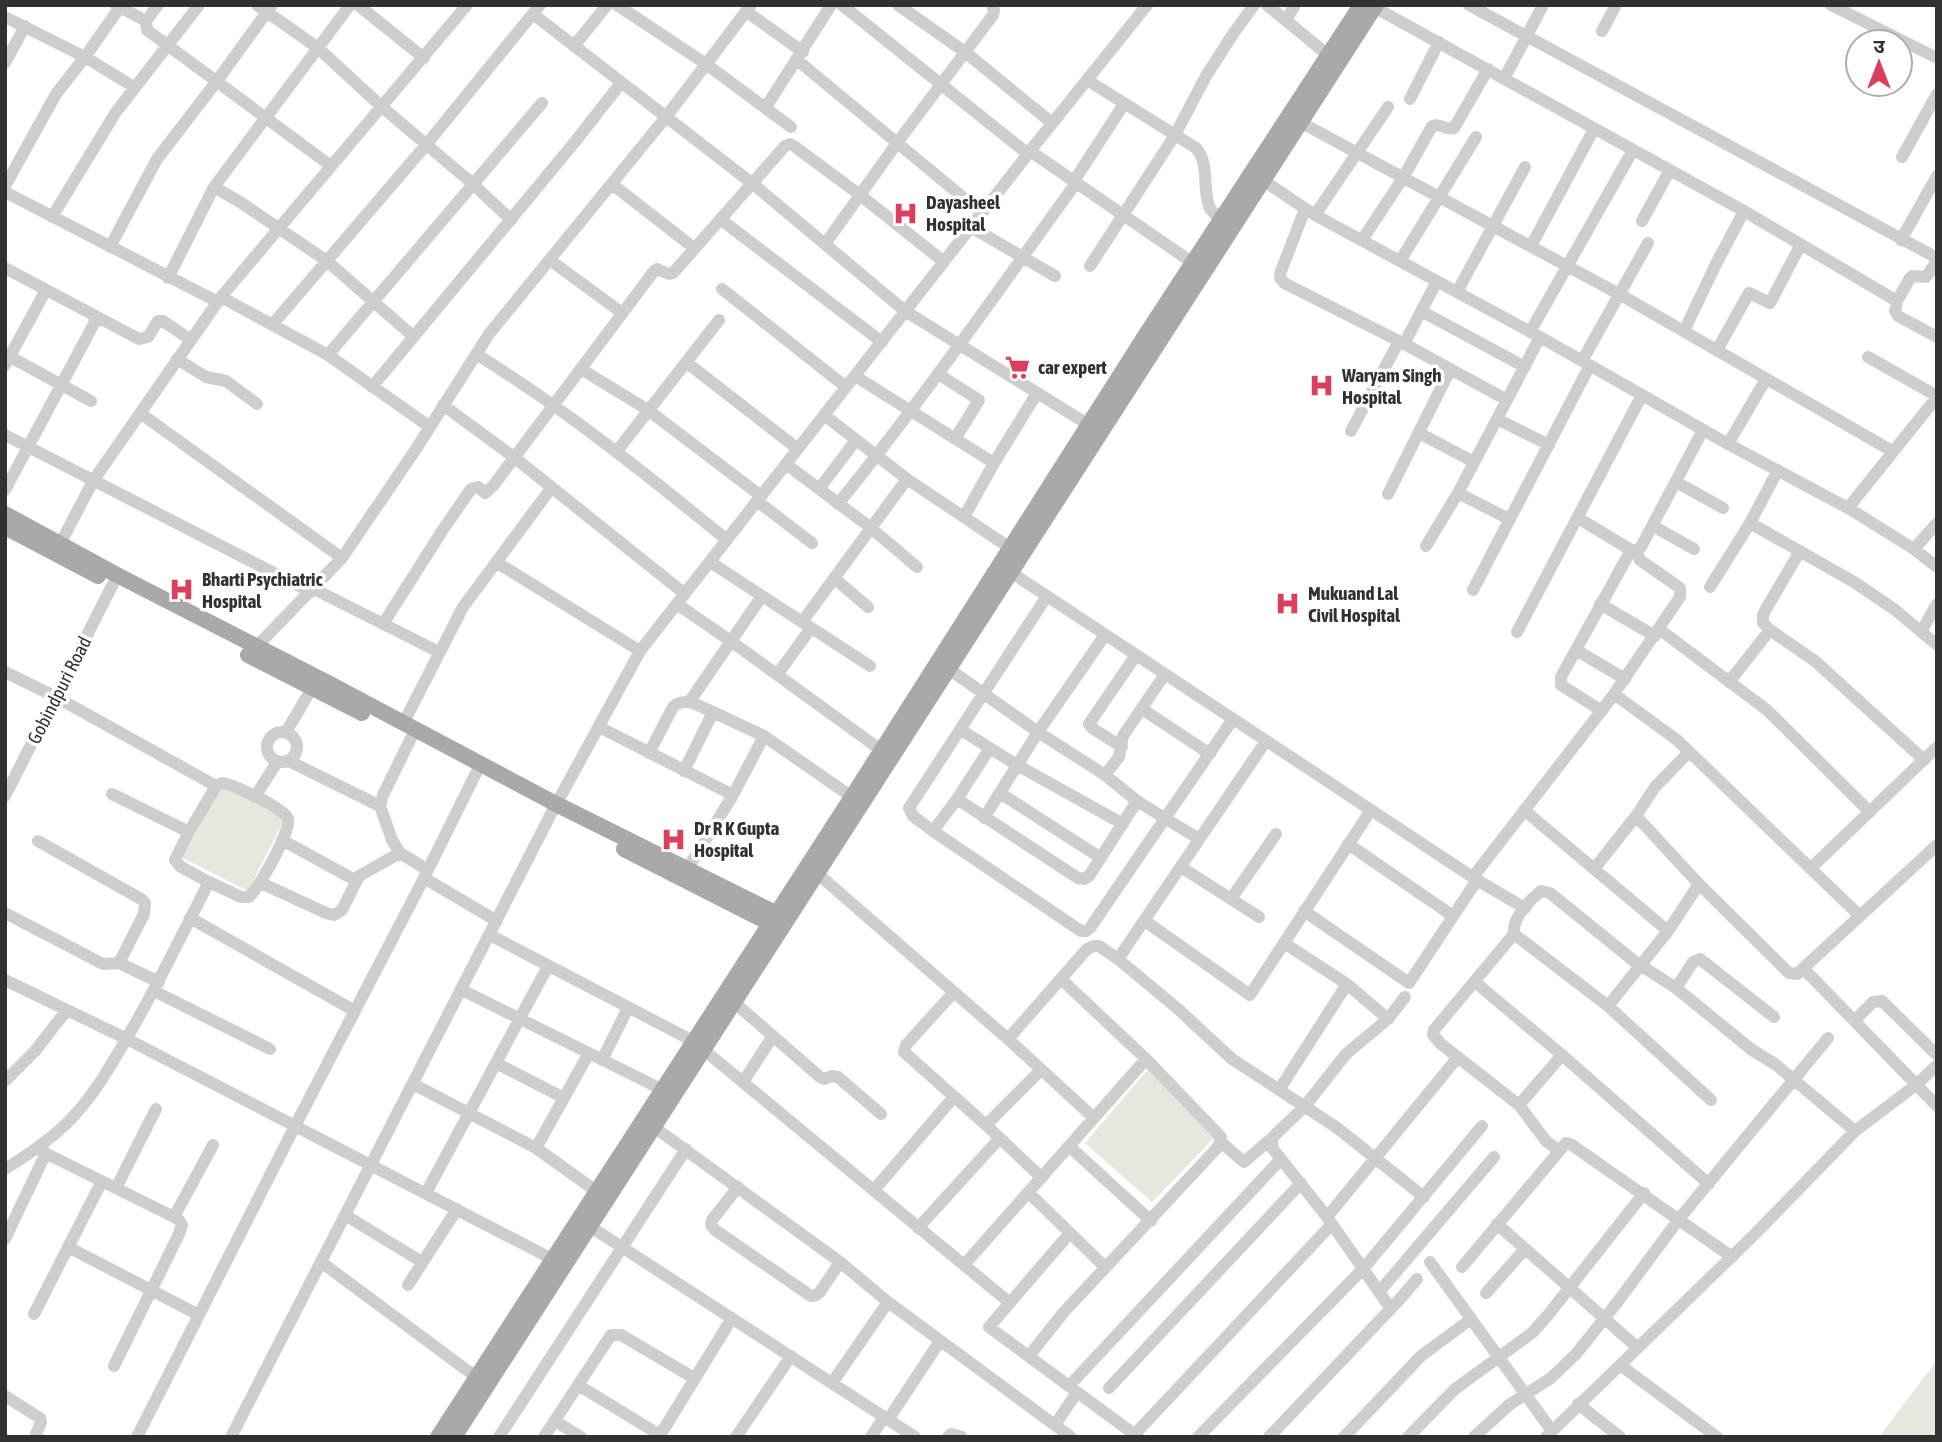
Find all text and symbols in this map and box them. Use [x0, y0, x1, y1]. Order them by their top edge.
north arrow [1844, 28, 1914, 98]
text: उ [1873, 35, 1885, 57]
place label: Dayasheel Hospital [926, 191, 1001, 235]
hospital icon: Dayasheel Hospital [892, 199, 920, 227]
supermarket icon: car expert [1004, 353, 1032, 381]
place label: car expert [1038, 356, 1107, 378]
place label: Waryam Singh Hospital [1341, 364, 1441, 408]
hospital icon: Waryam Singh Hospital [1308, 372, 1336, 400]
place label: Bharti Psychiatric Hospital [202, 568, 323, 612]
hospital icon: Bharti Psychiatric Hospital [168, 576, 196, 604]
place label: Mukuand Lal Civil Hospital [1308, 582, 1401, 626]
hospital icon: Mukuand Lal Civil Hospital [1274, 590, 1302, 618]
street label: Gobindpuri Road [22, 633, 96, 747]
place label: Dr R K Gupta Hospital [694, 817, 780, 861]
hospital icon: Dr R K Gupta Hospital [660, 825, 688, 853]

